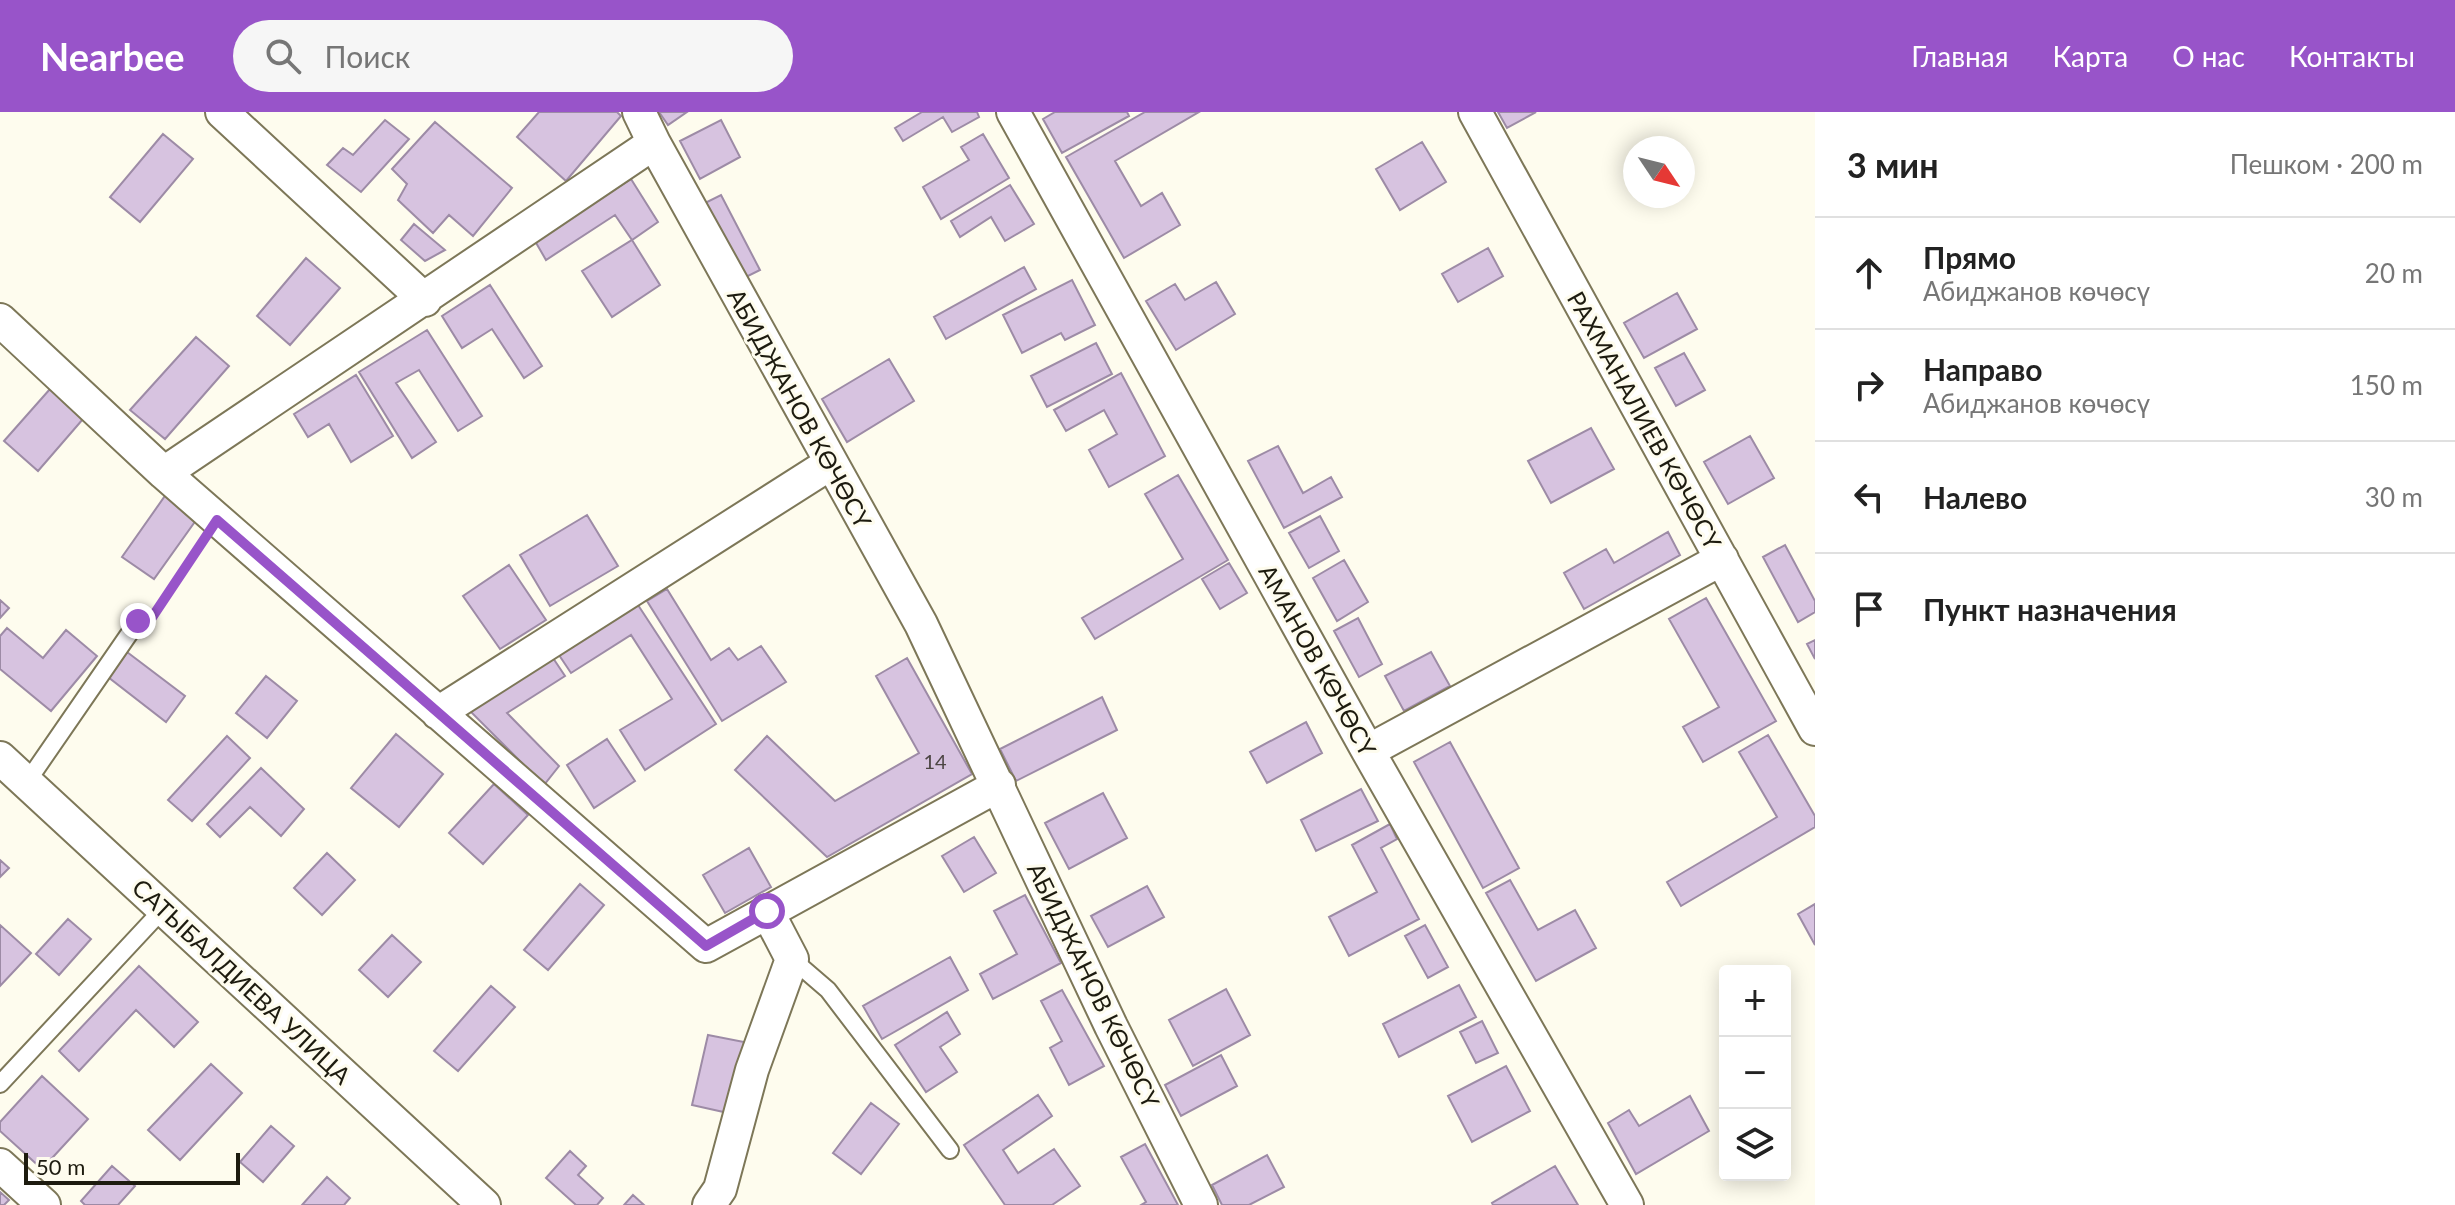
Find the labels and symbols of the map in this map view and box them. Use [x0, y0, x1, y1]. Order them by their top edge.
north arrow [1623, 136, 1695, 208]
street label: АБИДЖАНОВ КӨЧӨСҮ [722, 283, 878, 533]
street label: РАХМАНАЛИЕВ КӨЧӨСҮ [1562, 286, 1728, 554]
street label: АМАНОВ КӨЧӨСҮ [1253, 559, 1383, 761]
route end [120, 603, 156, 639]
house number: 14 [923, 749, 947, 773]
street label: АБИДЖАНОВ КӨЧӨСҮ [1022, 858, 1166, 1112]
street label: САТЫБАЛДИЕВА УЛИЦА [127, 872, 358, 1090]
route start [749, 893, 785, 929]
scale bar [24, 1149, 240, 1185]

